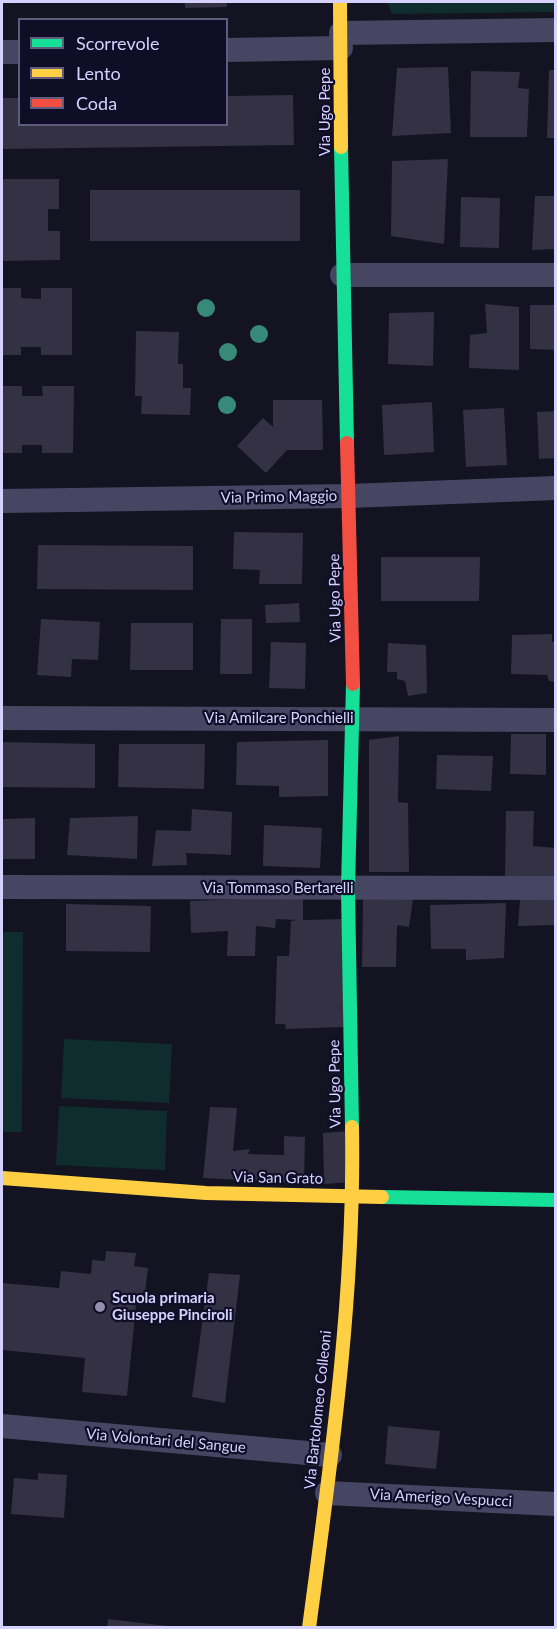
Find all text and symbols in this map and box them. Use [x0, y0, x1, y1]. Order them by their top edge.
legend [18, 18, 228, 126]
text: Scorrevole [76, 32, 159, 54]
text: Lento [76, 62, 121, 84]
street label: Via Ugo Pepe [316, 68, 334, 156]
text: Coda [76, 92, 117, 114]
street label: Via Primo Maggio [221, 487, 337, 507]
street label: Via Ugo Pepe [325, 554, 345, 642]
street label: Via Amilcare Ponchielli [204, 709, 354, 727]
street label: Via Tommaso Bertarelli [202, 879, 354, 897]
street label: Via Ugo Pepe [325, 1040, 345, 1128]
street label: Via San Grato [233, 1168, 323, 1188]
place label: Scuola primaria Giuseppe Pinciroli [112, 1289, 233, 1324]
marker: Scuola primaria Giuseppe Pinciroli [93, 1300, 107, 1314]
street label: Via Bartolomeo Colleoni [301, 1330, 335, 1490]
street label: Via Volontari del Sangue [85, 1425, 247, 1457]
street label: Via Amerigo Vespucci [369, 1485, 513, 1511]

